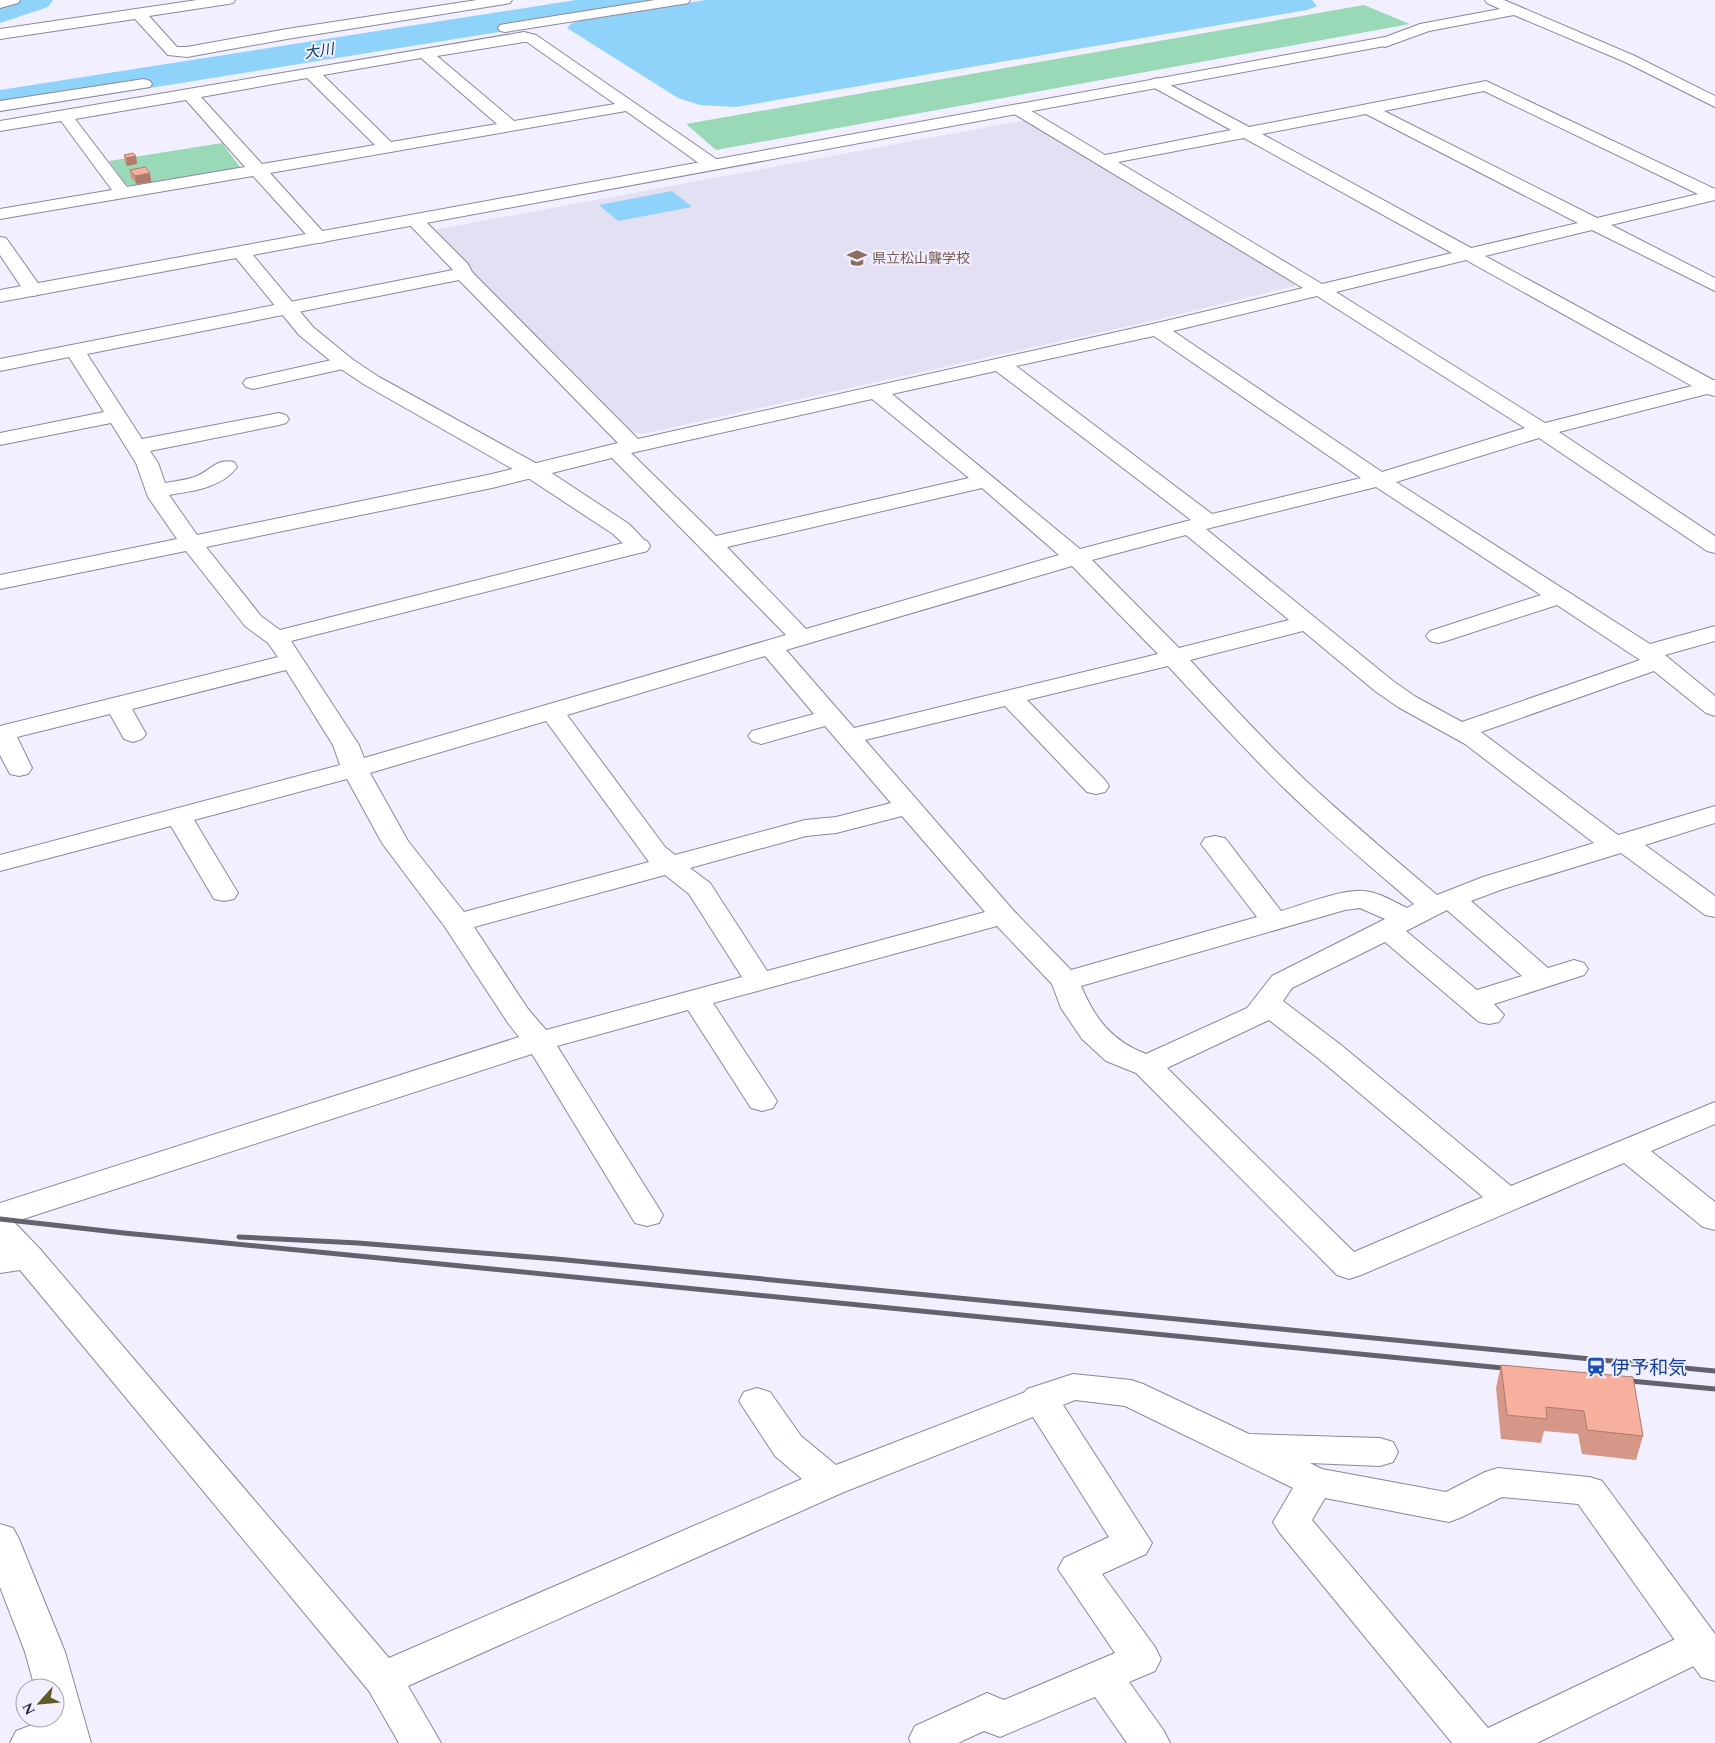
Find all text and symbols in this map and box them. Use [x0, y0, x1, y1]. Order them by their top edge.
water label: 大川 [302, 37, 338, 65]
school or university icon: 県立松山聾学校 [846, 247, 868, 269]
place label: 県立松山聾学校 [872, 248, 970, 269]
place label: 伊予和気 [1611, 1354, 1687, 1383]
station icon: 伊予和気 [1585, 1356, 1607, 1378]
north arrow [15, 1678, 65, 1728]
text: N [17, 1699, 41, 1719]

